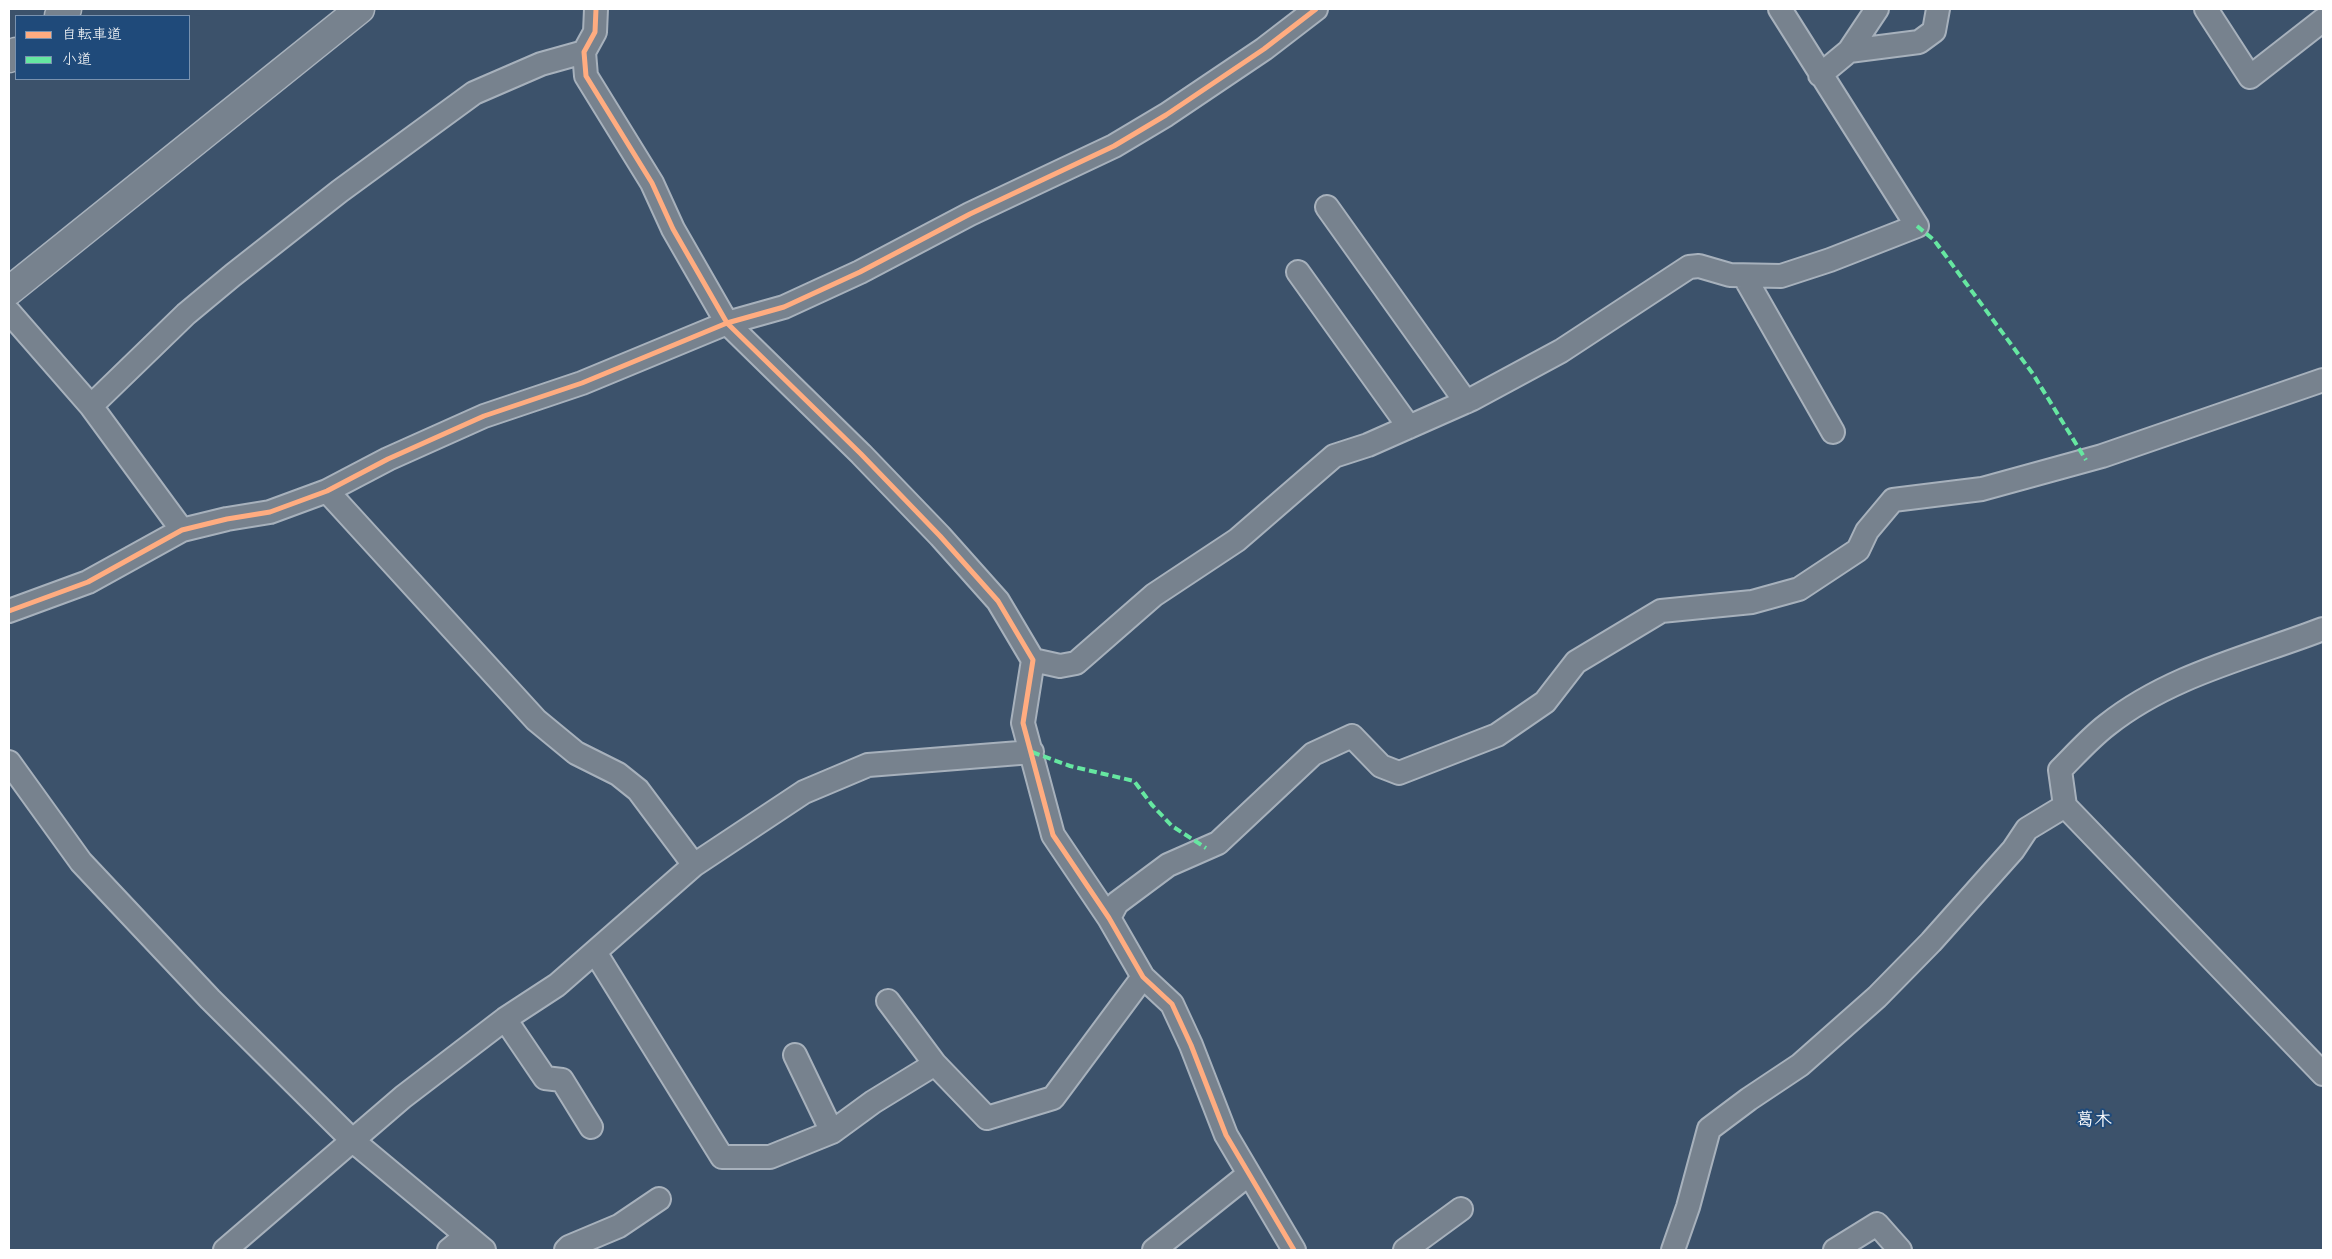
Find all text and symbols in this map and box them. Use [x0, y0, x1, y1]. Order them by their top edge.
legend [15, 15, 190, 80]
text: 自転車道 [62, 25, 122, 47]
text: 小道 [62, 50, 92, 72]
district label: 葛木 [2076, 1112, 2112, 1134]

